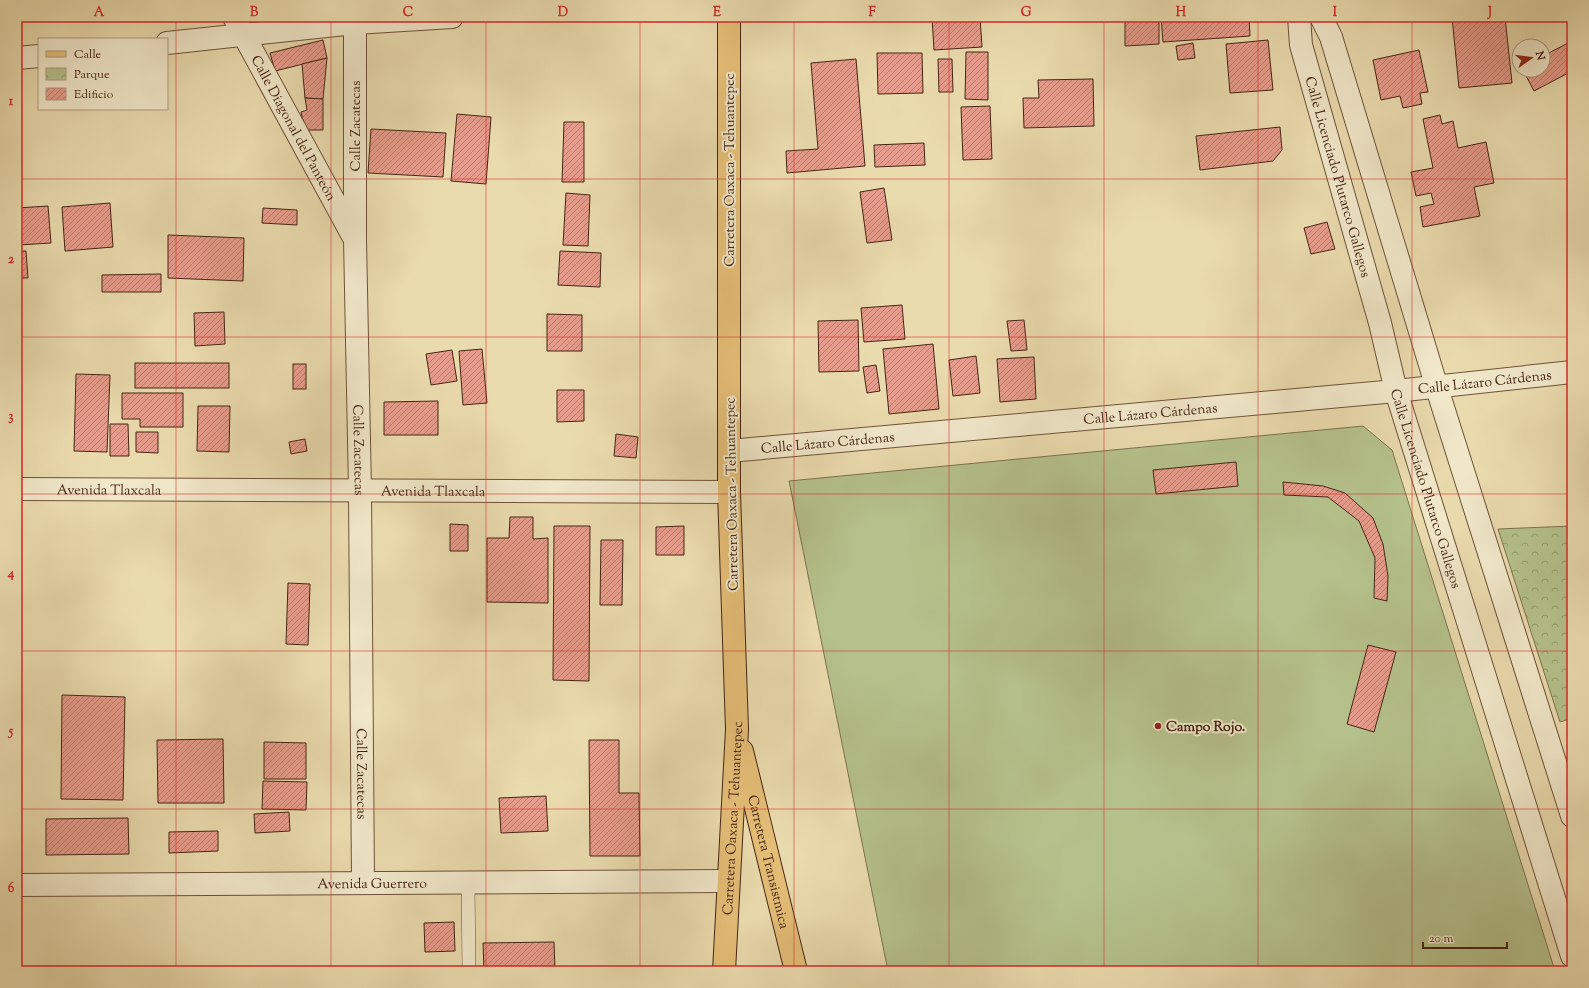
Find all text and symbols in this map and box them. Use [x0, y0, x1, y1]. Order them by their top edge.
text: A [94, 4, 105, 22]
text: B [250, 4, 259, 22]
text: C [403, 4, 413, 22]
text: D [558, 4, 568, 22]
text: E [713, 4, 721, 22]
text: F [868, 4, 876, 22]
text: G [1021, 4, 1032, 22]
text: H [1176, 4, 1187, 22]
text: I [1333, 4, 1338, 22]
text: J [1487, 4, 1492, 22]
legend [38, 38, 168, 110]
north arrow [1511, 38, 1551, 78]
text: Calle [74, 46, 102, 64]
text: N [1531, 49, 1549, 62]
street label: Calle Diagonal del Panteón [245, 52, 340, 205]
text: Parque [74, 66, 110, 84]
street label: Carretera Oaxaca - Tehuantepec [721, 73, 741, 267]
street label: Calle Licenciado Plutarco Gallegos [1298, 74, 1375, 280]
street label: Calle Zacatecas [347, 80, 367, 172]
text: Edificio [74, 86, 114, 104]
text: 1 [9, 93, 14, 111]
text: 2 [8, 251, 15, 269]
street label: Calle Lázaro Cárdenas [1417, 366, 1553, 401]
street label: Calle Licenciado Plutarco Gallegos [1384, 387, 1465, 591]
street label: Carretera Oaxaca - Tehuantepec [721, 397, 745, 591]
street label: Calle Lázaro Cárdenas [1083, 399, 1218, 431]
street label: Calle Zacatecas [346, 404, 368, 496]
text: 3 [8, 408, 14, 426]
street label: Calle Lázaro Cárdenas [760, 428, 896, 460]
street label: Avenida Tlaxcala [57, 481, 162, 502]
street label: Avenida Tlaxcala [381, 483, 486, 503]
text: 4 [7, 565, 15, 583]
place label: Campo Rojo. [1166, 718, 1246, 738]
street label: Carretera Oaxaca - Tehuantepec [719, 721, 749, 916]
marker: Campo Rojo. [1153, 721, 1163, 731]
text: 5 [8, 723, 14, 741]
street label: Calle Zacatecas [350, 728, 371, 820]
street label: Carretera Transistmica [741, 793, 793, 932]
street label: Avenida Guerrero [317, 875, 427, 895]
text: 6 [8, 880, 15, 898]
scale bar [1423, 924, 1507, 950]
text: 20 m [1429, 930, 1454, 948]

